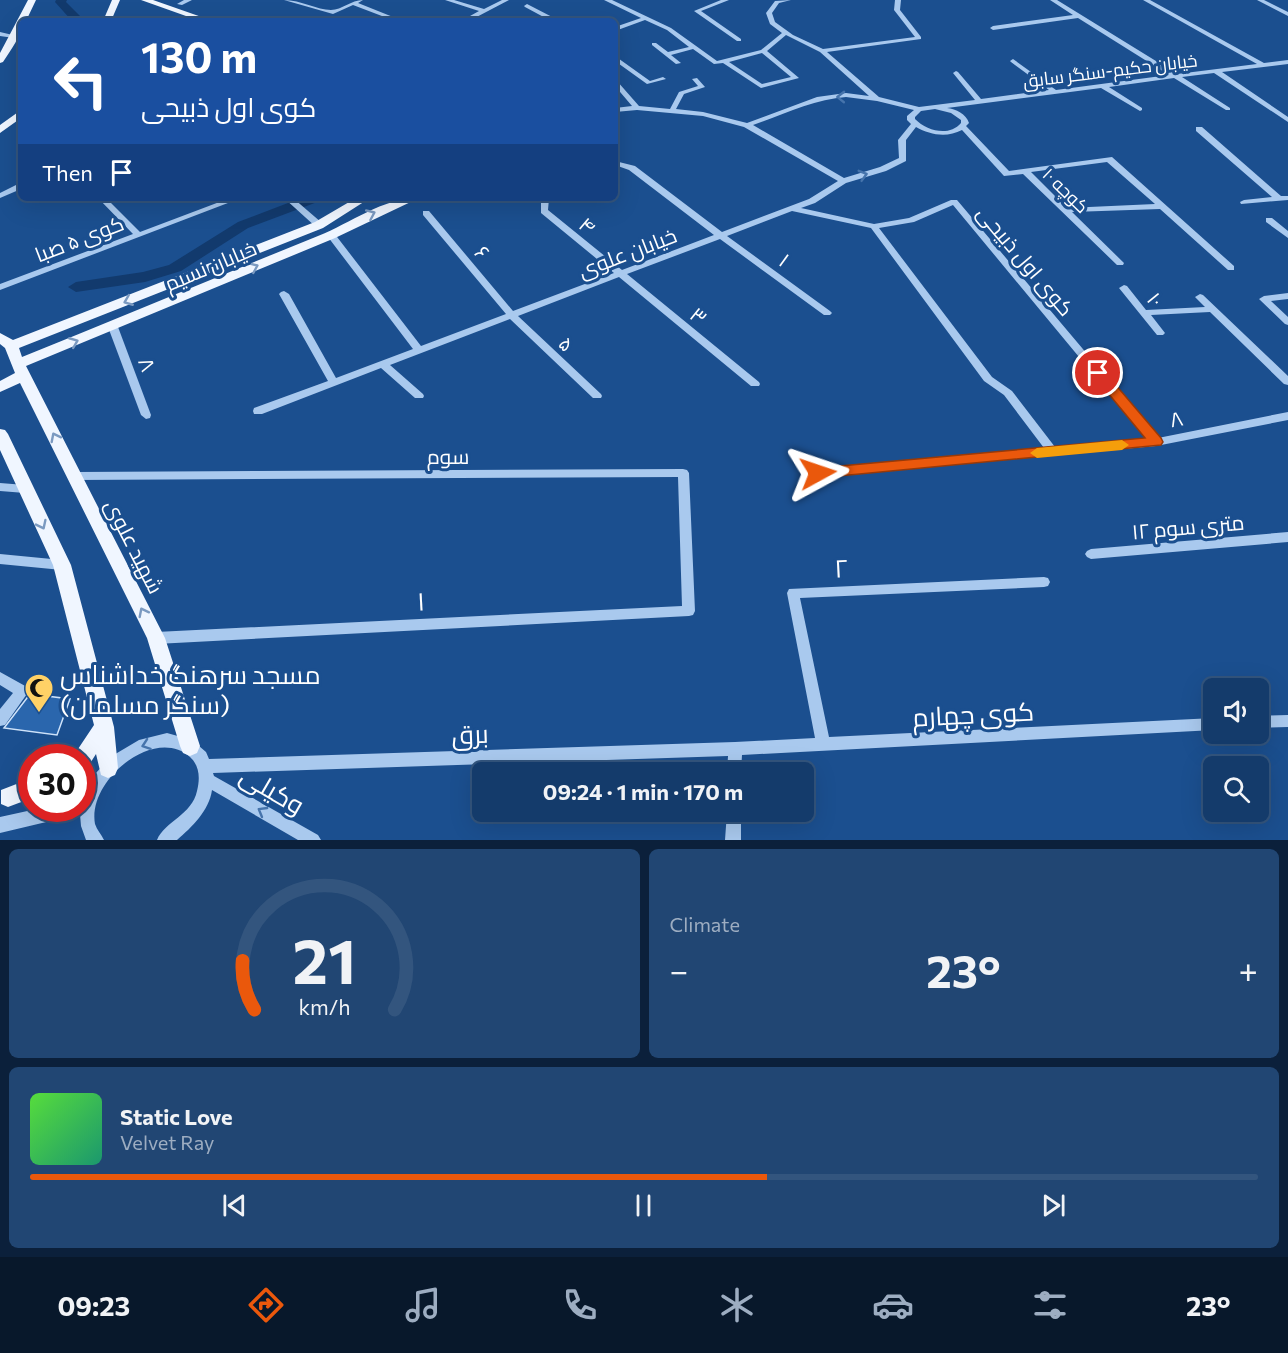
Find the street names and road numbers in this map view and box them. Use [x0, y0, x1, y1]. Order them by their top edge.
street label: خیابان حکیم-سنگر سابق [1022, 48, 1199, 94]
street label: کوچه ۱۰ [1037, 163, 1094, 219]
street label: کوی اول ذبیحی [971, 200, 1079, 322]
street label: کوی ۵ صبا [31, 210, 128, 268]
street label: ۴ [575, 211, 601, 239]
street label: خیابان علوی [574, 222, 681, 284]
street label: خیابان نسیم [160, 234, 261, 298]
street label: ۶ [470, 240, 496, 264]
street label: ۱ [775, 247, 795, 271]
street label: ۱۰ [1143, 287, 1169, 311]
street label: ۳ [686, 301, 712, 329]
street label: ۵ [554, 330, 580, 356]
street label: ۸ [134, 353, 162, 375]
street label: ۸ [1167, 404, 1185, 432]
street label: سوم [427, 443, 469, 471]
street label: شهید علوی [99, 495, 169, 598]
street label: ۱۲ متری سوم [1131, 509, 1246, 546]
street label: ۲ [833, 551, 849, 583]
street label: ۱ [416, 584, 426, 616]
street label: کوی چهارم [911, 694, 1035, 736]
street label: برق [451, 717, 489, 751]
street label: وکیلی [234, 758, 311, 821]

